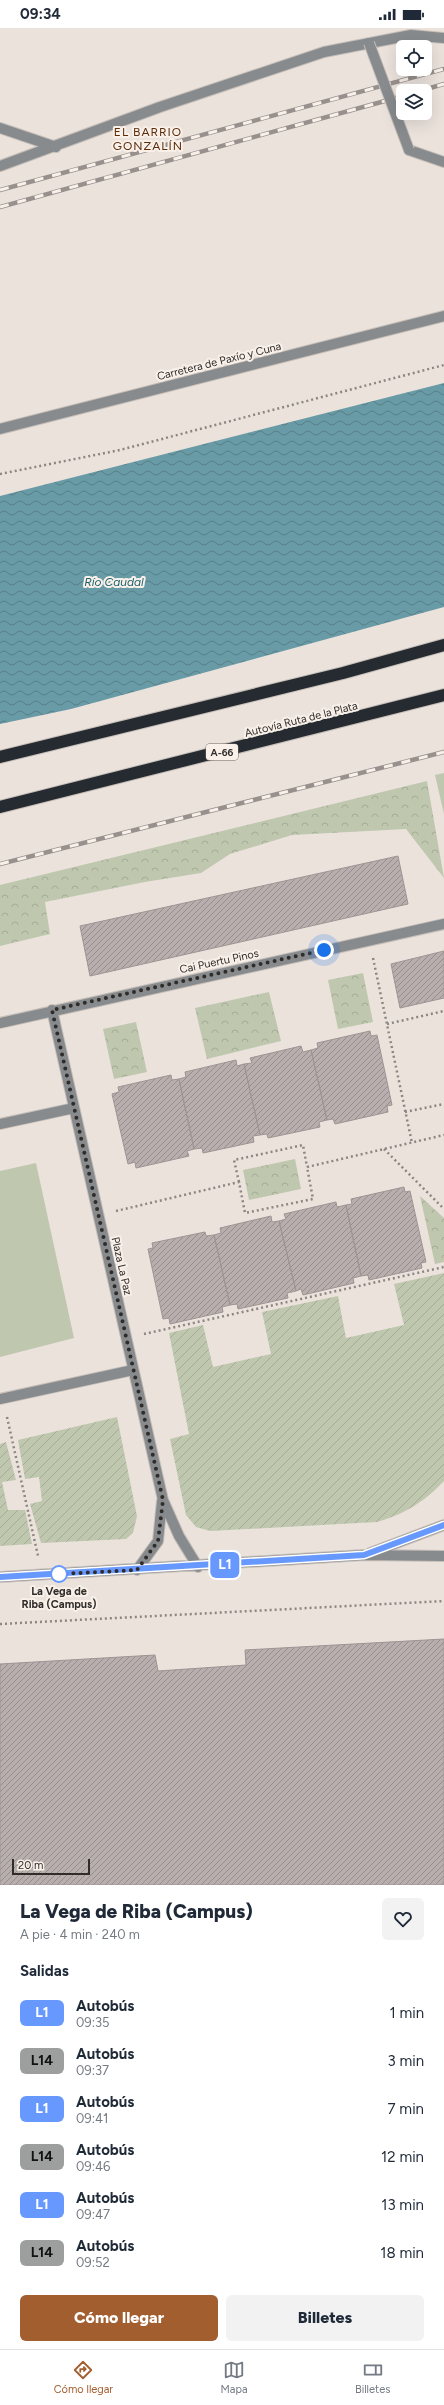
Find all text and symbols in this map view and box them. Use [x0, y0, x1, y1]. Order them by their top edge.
text: 09:34 [20, 5, 61, 23]
map controls [396, 40, 432, 120]
button: locate [396, 40, 432, 76]
button: layers [396, 84, 432, 120]
district label: EL BARRIO GONZALÍN [113, 125, 183, 153]
street label: Carretera de Paxío y Cuna [156, 340, 283, 383]
water label: Río Caudal [84, 575, 144, 589]
street label: Autovía Ruta de la Plata [243, 699, 359, 740]
road number: A-66 [206, 744, 238, 760]
your location [314, 940, 334, 960]
street label: Cai Puertu Pinos [178, 947, 260, 976]
street label: Plaza La Paz [108, 1236, 135, 1297]
line badge: L1 [207, 1552, 243, 1578]
text: L1 [218, 1556, 232, 1573]
marker: La Vega de Riba (Campus) [50, 1565, 68, 1583]
place label: La Vega de Riba (Campus) [22, 1585, 96, 1611]
scale bar [12, 1857, 90, 1876]
text: 20 m [18, 1859, 43, 1872]
button: heart [382, 1898, 424, 1940]
text: La Vega de Riba (Campus) [20, 1900, 253, 1923]
text: A pie · 4 min · 240 m [20, 1927, 140, 1942]
text: Salidas [20, 1962, 69, 1980]
text: Autobús [76, 1997, 134, 2015]
text: L1 [35, 2004, 49, 2021]
text: 1 min [389, 2004, 424, 2022]
text: 09:35 [76, 2015, 110, 2030]
text: Autobús [76, 2045, 134, 2063]
text: L14 [31, 2052, 53, 2069]
text: 3 min [388, 2052, 424, 2070]
text: 09:37 [76, 2063, 109, 2078]
text: Autobús [76, 2093, 134, 2111]
text: L1 [35, 2100, 49, 2117]
text: 7 min [388, 2100, 424, 2118]
text: 09:41 [76, 2111, 108, 2126]
text: Autobús [76, 2141, 134, 2159]
text: L14 [31, 2148, 53, 2165]
text: 12 min [381, 2148, 424, 2166]
text: 09:46 [76, 2159, 110, 2174]
text: Autobús [76, 2189, 134, 2207]
text: L1 [35, 2196, 49, 2213]
text: 13 min [381, 2196, 424, 2214]
text: 09:47 [76, 2207, 110, 2222]
text: Autobús [76, 2237, 134, 2255]
text: L14 [31, 2244, 53, 2261]
text: 18 min [380, 2244, 424, 2262]
text: 09:52 [76, 2255, 110, 2270]
button: Cómo llegar [20, 2295, 218, 2341]
button: Billetes [226, 2295, 424, 2341]
tab: Cómo llegar [54, 2359, 113, 2396]
tab: Mapa [220, 2359, 248, 2396]
tab: Billetes [355, 2359, 390, 2396]

